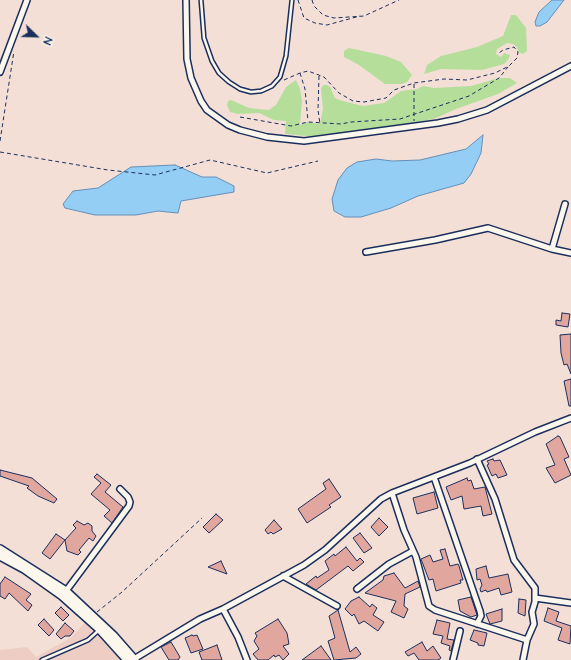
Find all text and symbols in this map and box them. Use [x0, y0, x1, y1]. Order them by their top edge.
north arrow [16, 16, 56, 56]
text: N [39, 35, 56, 47]

